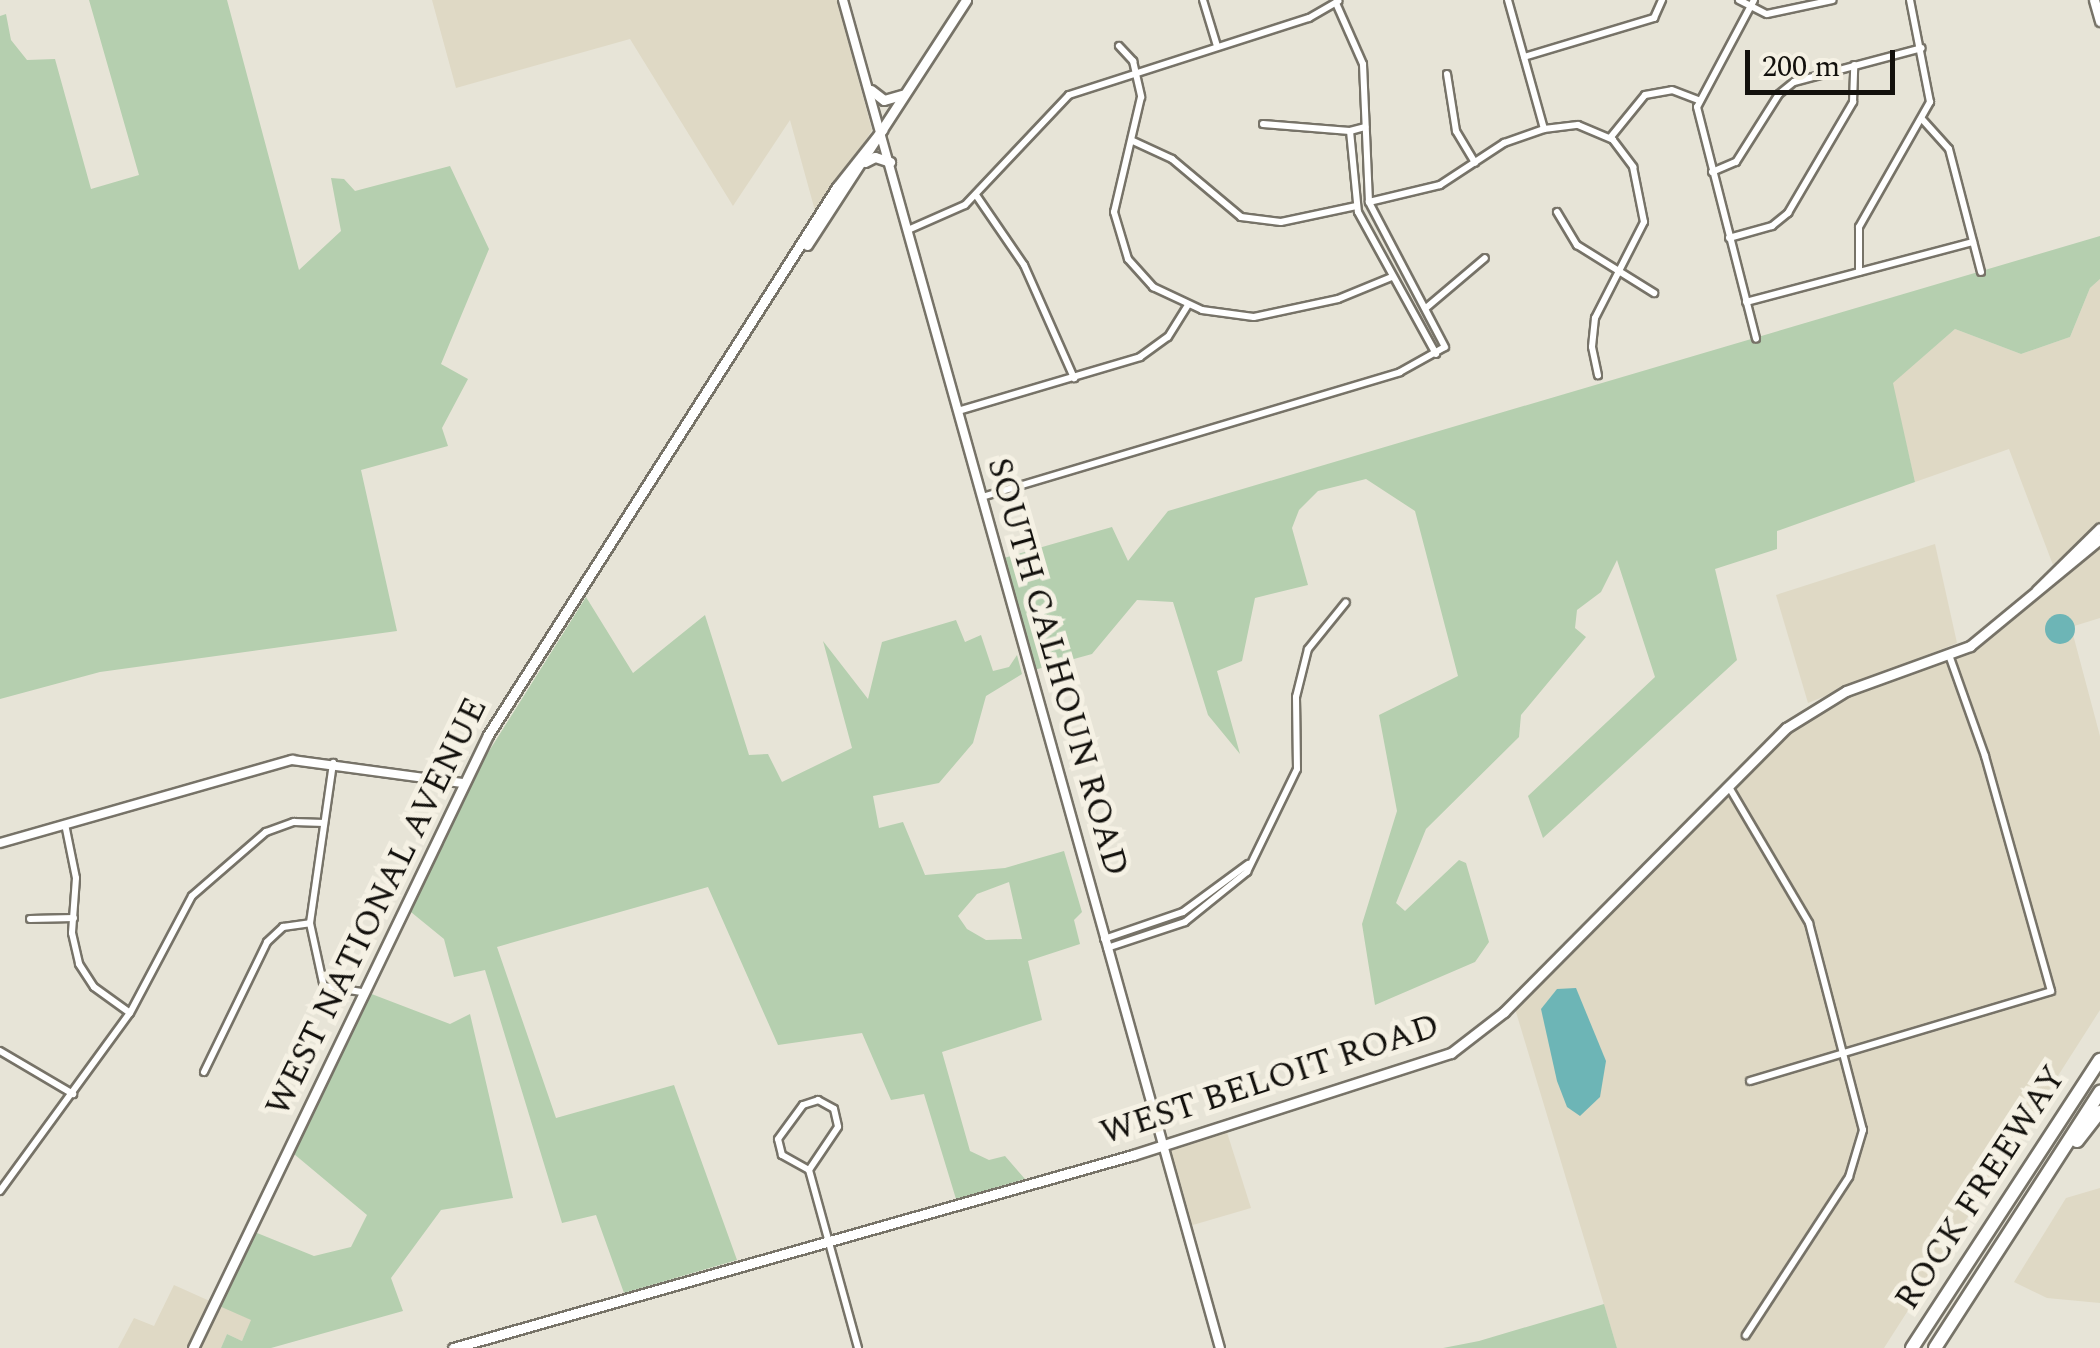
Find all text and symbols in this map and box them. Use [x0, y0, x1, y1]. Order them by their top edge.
scale bar [1750, 30, 1900, 92]
text: 200 m [1762, 44, 1840, 90]
street label: SOUTH CALHOUN ROAD [977, 453, 1137, 881]
street label: WEST NATIONAL AVENUE [257, 691, 497, 1123]
street label: WEST BELOIT ROAD [1095, 1005, 1445, 1155]
street label: ROCK FREEWAY [1886, 1058, 2076, 1318]

